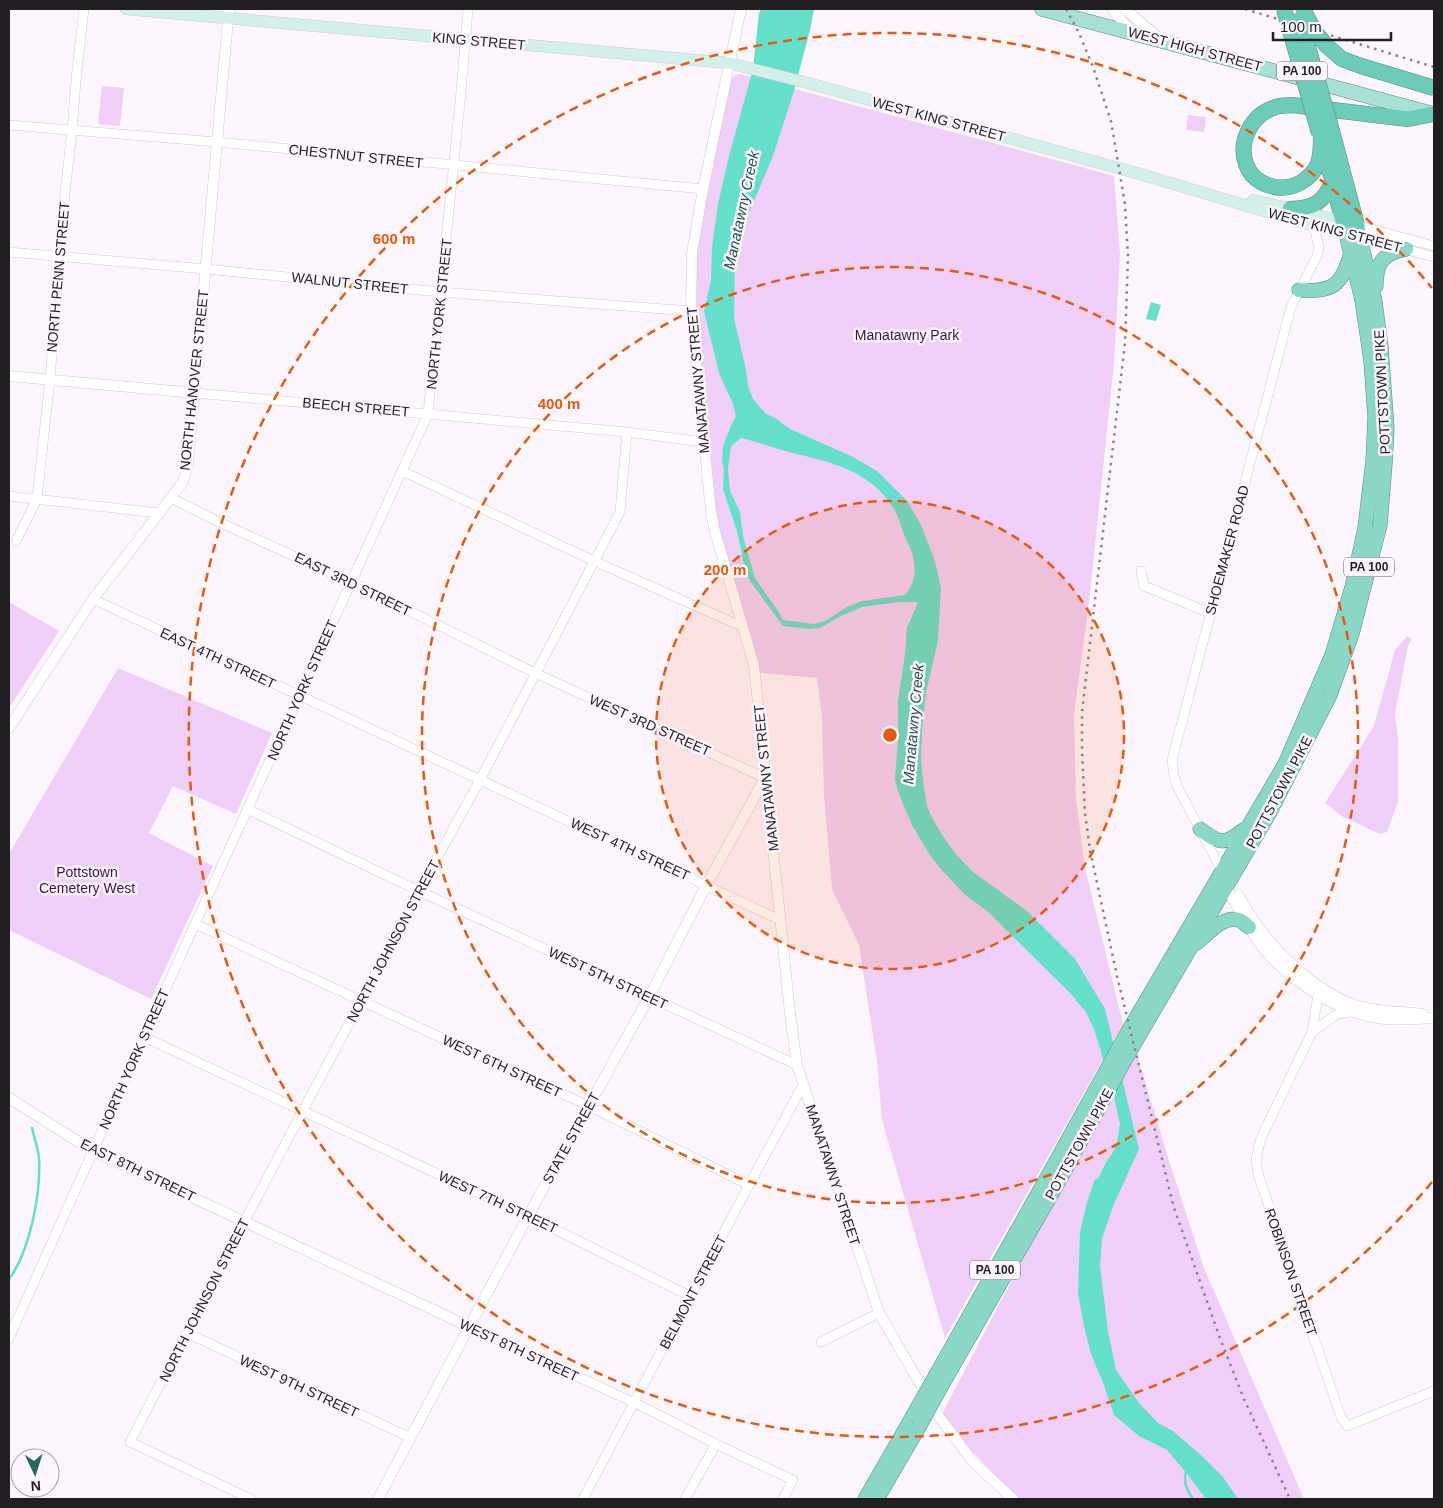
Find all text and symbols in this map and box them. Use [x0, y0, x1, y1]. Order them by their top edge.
scale bar [1273, 10, 1390, 42]
text: 100 m [1280, 18, 1322, 35]
street label: WEST HIGH STREET [1126, 23, 1264, 75]
street label: KING STREET [432, 29, 527, 53]
road number: PA 100 [1277, 61, 1327, 80]
street label: WEST KING STREET [871, 93, 1008, 145]
street label: CHESTNUT STREET [288, 141, 424, 171]
water label: Manatawny Creek [720, 148, 762, 271]
street label: NORTH PENN STREET [43, 200, 73, 353]
street label: WEST KING STREET [1267, 204, 1404, 256]
text: 600 m [373, 230, 415, 247]
street label: NORTH YORK STREET [423, 237, 455, 390]
street label: WALNUT STREET [291, 269, 410, 297]
street label: NORTH HANOVER STREET [177, 288, 212, 471]
street label: MANATAWNY STREET [684, 306, 712, 454]
park label: Manatawny Park [855, 327, 960, 343]
street label: POTTSTOWN PIKE [1371, 329, 1393, 455]
street label: BEECH STREET [302, 394, 411, 420]
text: 400 m [538, 395, 580, 412]
street label: SHOEMAKER ROAD [1202, 483, 1252, 617]
street label: EAST 3RD STREET [292, 549, 414, 619]
road number: PA 100 [1344, 558, 1394, 576]
text: 200 m [704, 561, 746, 578]
street label: NORTH YORK STREET [264, 617, 340, 763]
street label: EAST 4TH STREET [158, 624, 279, 692]
water label: Manatawny Creek [899, 662, 927, 785]
street label: WEST 3RD STREET [587, 691, 714, 759]
street label: MANATAWNY STREET [750, 703, 782, 852]
centre of rings [881, 726, 899, 744]
street label: POTTSTOWN PIKE [1243, 733, 1315, 851]
street label: WEST 4TH STREET [568, 814, 693, 884]
street label: NORTH JOHNSON STREET [343, 857, 443, 1025]
park label: Pottstown Cemetery West [39, 864, 135, 896]
street label: WEST 5TH STREET [546, 943, 671, 1013]
street label: NORTH YORK STREET [96, 986, 172, 1132]
street label: WEST 6TH STREET [440, 1031, 565, 1101]
street label: POTTSTOWN PIKE [1042, 1085, 1116, 1203]
street label: STATE STREET [539, 1089, 603, 1187]
street label: MANATAWNY STREET [803, 1102, 863, 1248]
street label: EAST 8TH STREET [78, 1135, 198, 1205]
street label: WEST 7TH STREET [436, 1167, 561, 1237]
street label: ROBINSON STREET [1262, 1206, 1320, 1338]
street label: NORTH JOHNSON STREET [156, 1215, 252, 1384]
street label: BELMONT STREET [656, 1232, 730, 1352]
road number: PA 100 [970, 1260, 1020, 1280]
street label: WEST 8TH STREET [457, 1315, 582, 1385]
street label: WEST 9TH STREET [237, 1351, 362, 1421]
north arrow [10, 1448, 60, 1498]
text: N [30, 1478, 42, 1494]

